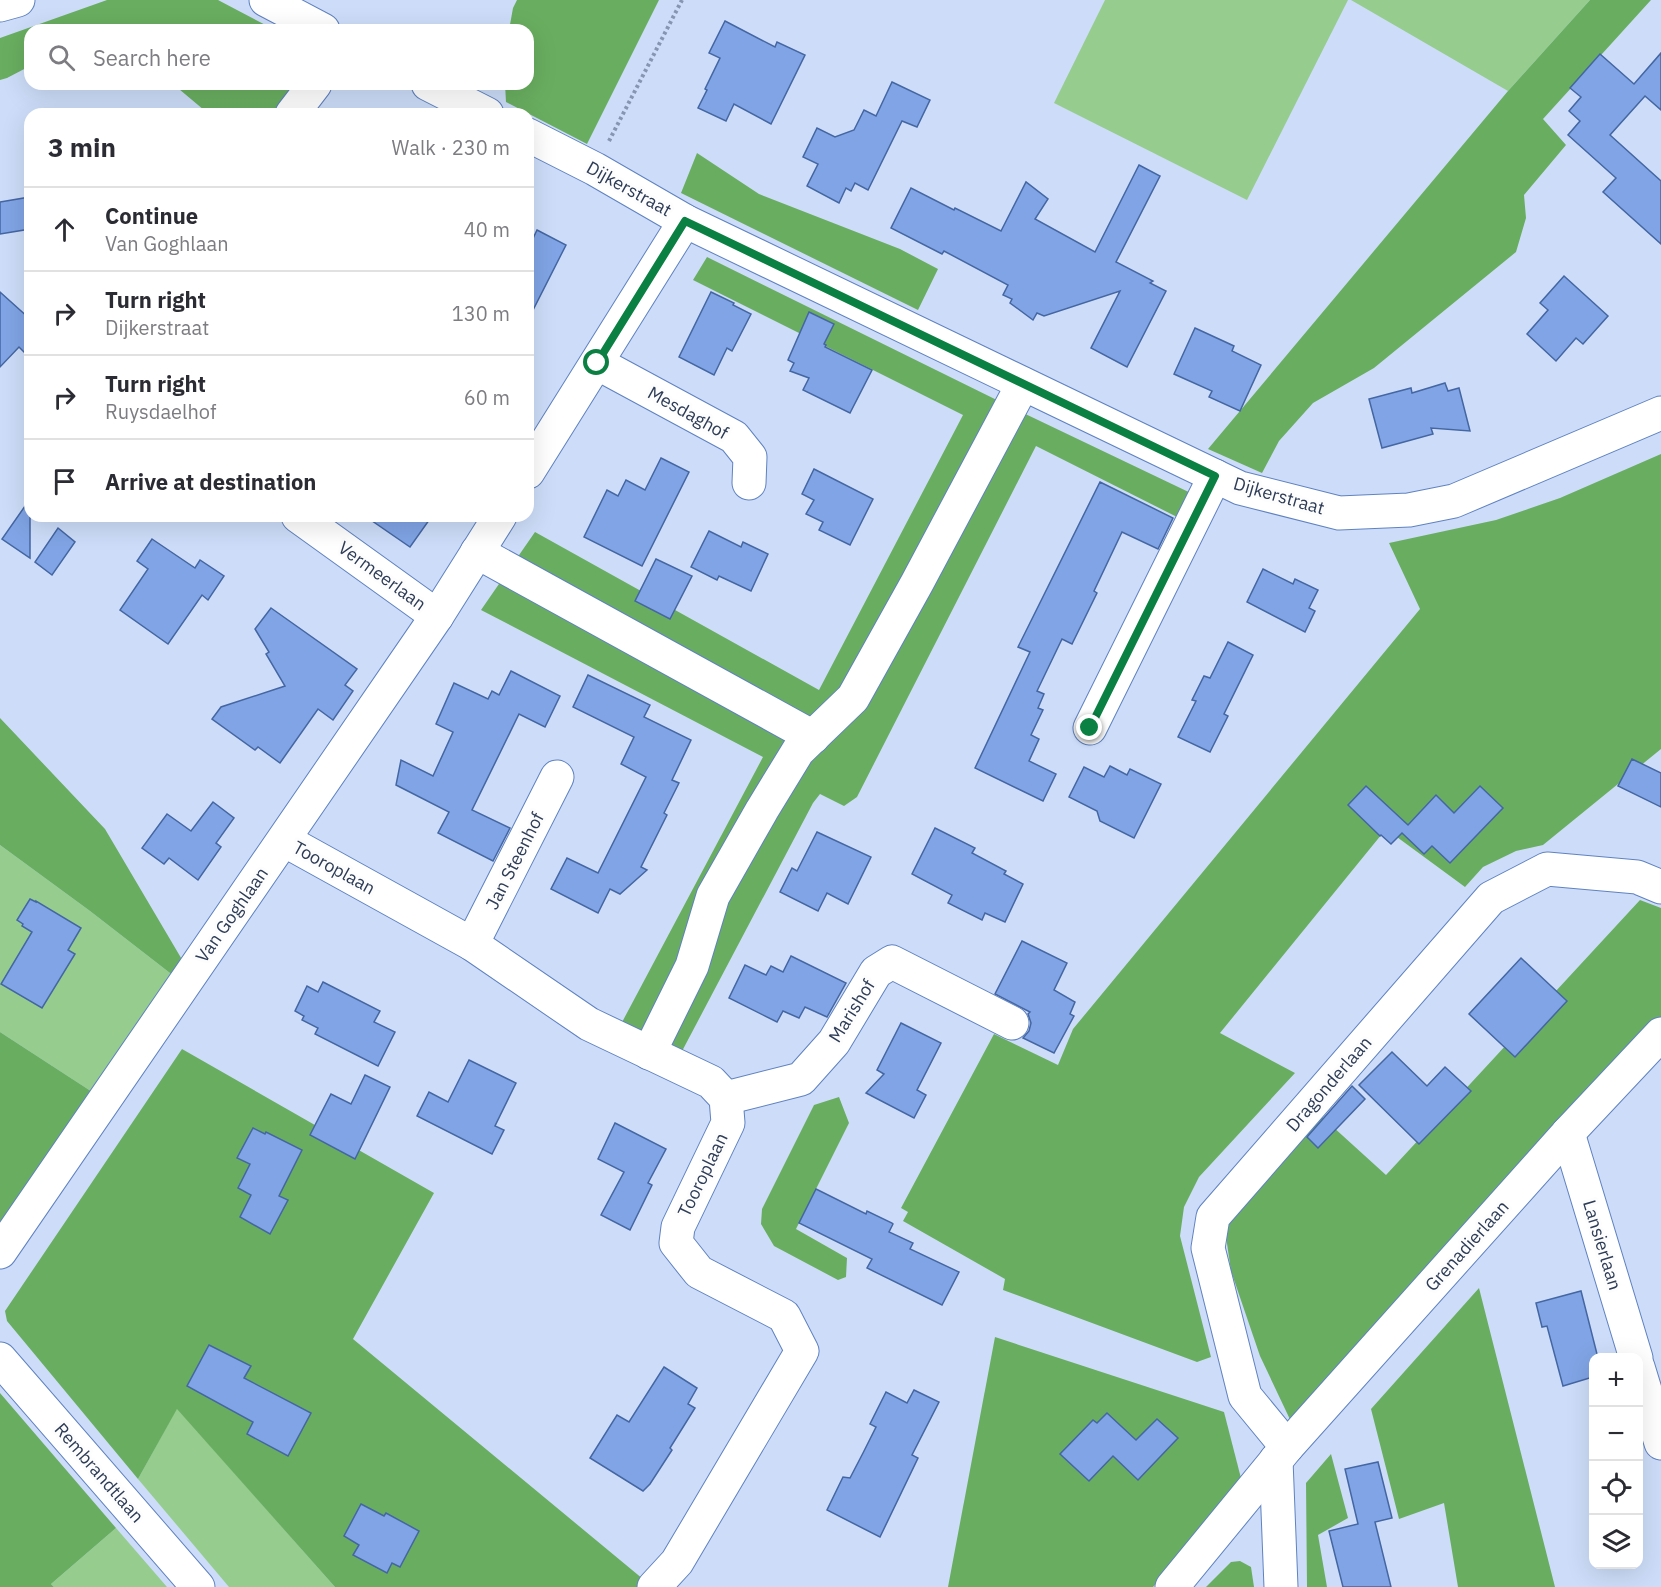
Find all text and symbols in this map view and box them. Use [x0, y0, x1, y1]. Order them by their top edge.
search box [24, 24, 534, 90]
icon: search [45, 41, 78, 74]
text: Search here [93, 43, 211, 72]
text: 3 min [48, 130, 116, 164]
text: Walk · 230 m [392, 134, 510, 161]
street label: Dijkerstraat [583, 156, 676, 221]
text: Continue [105, 201, 198, 230]
icon: ahead [48, 213, 81, 246]
text: 40 m [464, 216, 510, 243]
text: Van Goghlaan [105, 230, 229, 257]
text: Turn right [105, 285, 206, 314]
icon: right [48, 297, 81, 330]
text: 130 m [452, 300, 510, 327]
text: Dijkerstraat [105, 314, 209, 341]
route start [583, 349, 609, 375]
text: Turn right [105, 369, 206, 398]
icon: right [48, 381, 81, 414]
street label: Mesdaghof [644, 381, 733, 444]
text: 60 m [464, 384, 510, 411]
text: Ruysdaelhof [105, 398, 216, 425]
icon: arrive [48, 465, 81, 498]
text: Arrive at destination [105, 467, 316, 496]
street label: Dijkerstraat [1231, 472, 1327, 519]
street label: Vermeerlaan [334, 536, 431, 615]
route end [1076, 714, 1102, 740]
street label: Jan Steenhof [480, 808, 549, 913]
street label: Tooroplaan [289, 836, 379, 900]
street label: Van Goghlaan [190, 863, 273, 967]
street label: Marishof [823, 975, 880, 1047]
street label: Dragonderlaan [1281, 1031, 1376, 1136]
street label: Tooroplaan [672, 1129, 733, 1221]
street label: Grenadierlaan [1420, 1195, 1513, 1296]
street label: Lansierlaan [1578, 1197, 1627, 1293]
map controls [1589, 1353, 1643, 1569]
button: + [1589, 1353, 1643, 1407]
button: − [1589, 1407, 1643, 1461]
street label: Rembrandtlaan [50, 1418, 149, 1527]
button: locate [1589, 1461, 1643, 1515]
button: layers [1589, 1515, 1643, 1569]

